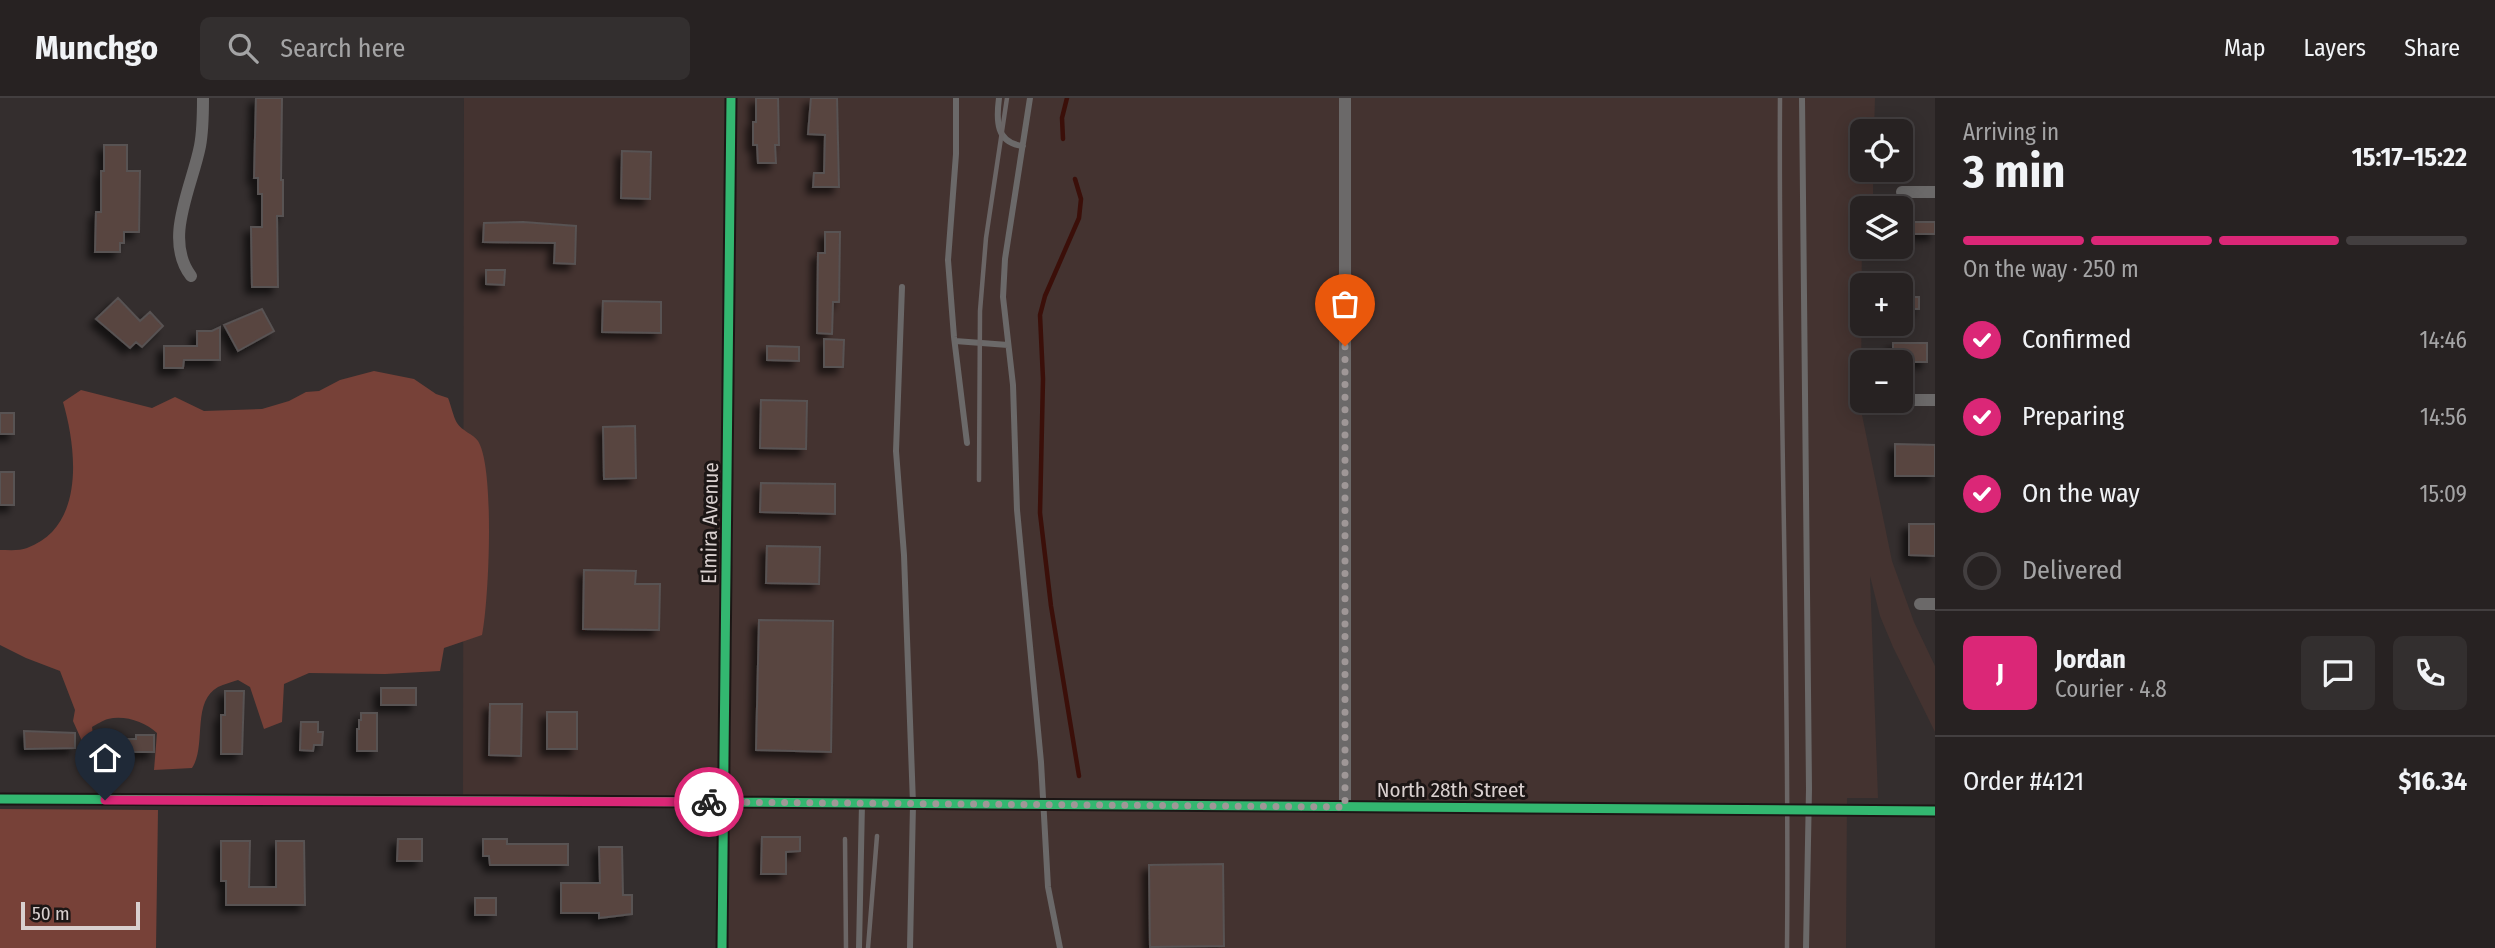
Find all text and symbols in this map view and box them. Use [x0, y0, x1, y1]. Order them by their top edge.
search box [200, 17, 690, 80]
text: Munchgo [35, 28, 158, 68]
icon: search [224, 29, 262, 67]
text: Search here [280, 33, 405, 64]
text: Map [2224, 34, 2266, 62]
text: Layers [2304, 34, 2366, 62]
text: Share [2404, 34, 2460, 62]
text: Arriving in [1963, 118, 2059, 146]
map controls [1850, 119, 1913, 413]
button: locate [1850, 119, 1913, 182]
text: 15:17–15:22 [2352, 142, 2467, 173]
text: 3 min [1963, 144, 2065, 199]
button: layers [1850, 196, 1913, 259]
text: On the way · 250 m [1963, 255, 2139, 283]
button: + [1850, 273, 1913, 336]
pin [1315, 274, 1375, 346]
icon: bag [1326, 285, 1364, 323]
icon: check [1963, 321, 2001, 359]
text: Confirmed [2022, 324, 2132, 355]
text: 14:46 [2420, 326, 2467, 354]
button: − [1850, 350, 1913, 413]
icon: check [1963, 398, 2001, 436]
text: Preparing [2022, 401, 2124, 432]
text: 14:56 [2420, 403, 2467, 431]
street label: Elmira Avenue [696, 462, 724, 584]
icon: check [1963, 475, 2001, 513]
text: On the way [2022, 478, 2140, 509]
text: 15:09 [2420, 480, 2467, 508]
text: Delivered [2022, 555, 2123, 586]
button: chat [2301, 636, 2375, 710]
button: phone [2393, 636, 2467, 710]
text: Jordan [2055, 644, 2126, 675]
text: J [1996, 658, 2004, 689]
text: Courier · 4.8 [2055, 675, 2167, 703]
pin [75, 728, 135, 800]
icon: home [86, 739, 124, 777]
text: Order #4121 [1963, 766, 2084, 797]
text: $16.34 [2398, 766, 2467, 797]
courier [674, 767, 744, 837]
street label: North 28th Street [1377, 777, 1525, 803]
icon: bike [690, 783, 728, 821]
scale bar [21, 899, 140, 931]
text: 50 m [32, 902, 70, 925]

